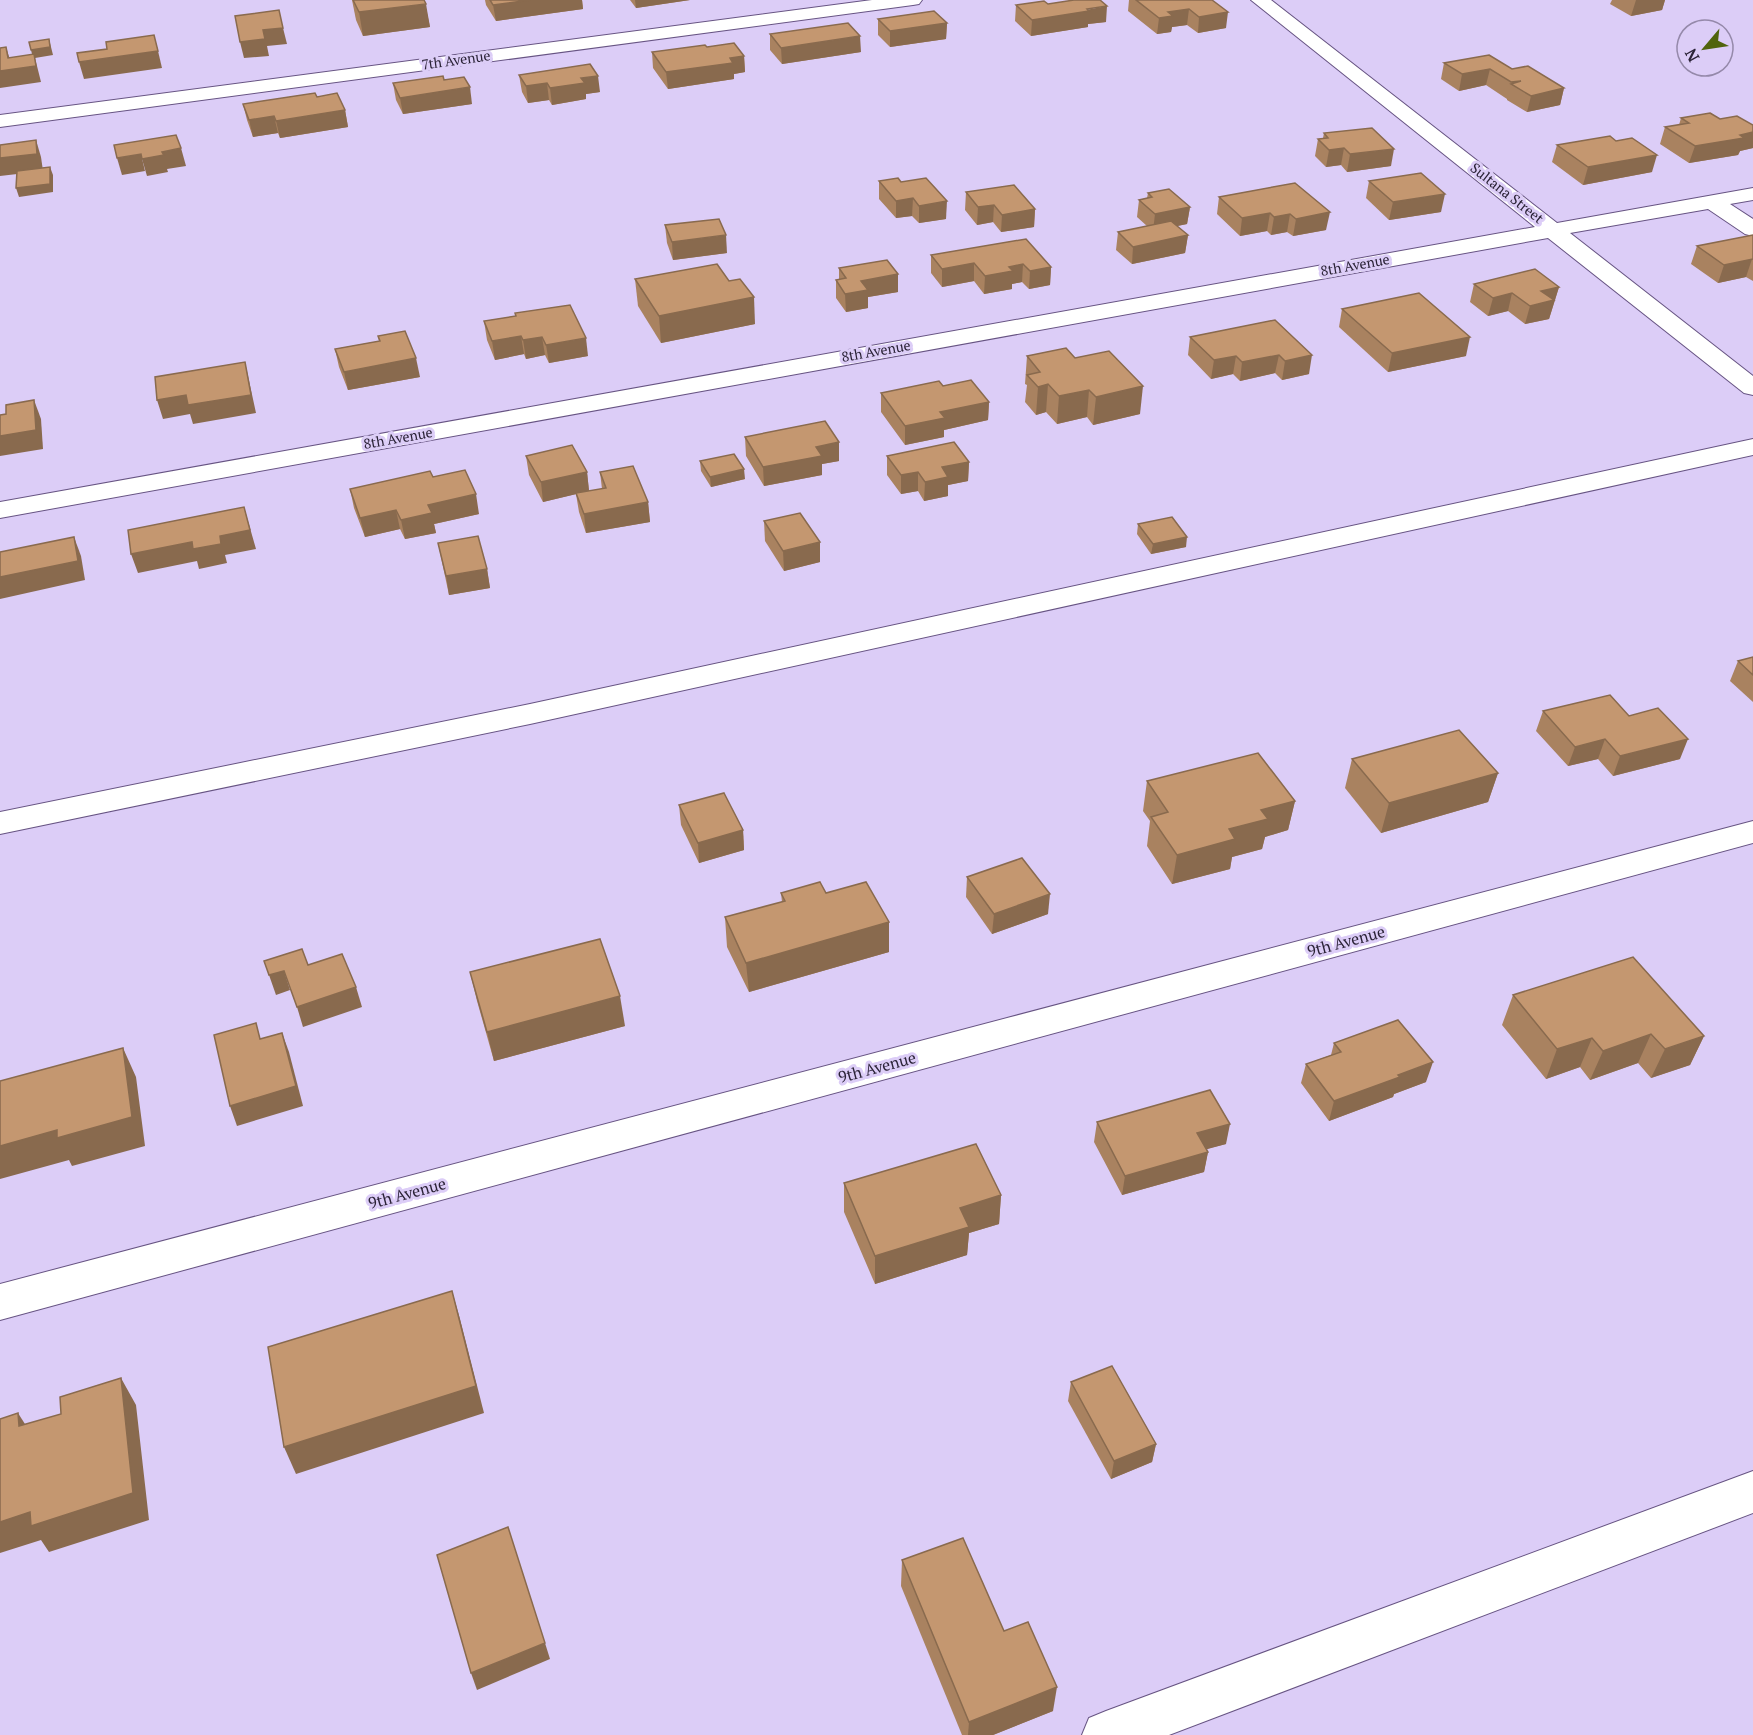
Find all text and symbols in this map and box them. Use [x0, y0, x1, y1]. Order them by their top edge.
north arrow [1675, 18, 1735, 78]
street label: 7th Avenue [420, 45, 492, 74]
text: N [1679, 45, 1704, 66]
street label: Sultana Street [1467, 158, 1549, 228]
street label: 8th Avenue [1319, 249, 1391, 280]
street label: 8th Avenue [840, 335, 912, 366]
street label: 8th Avenue [362, 422, 434, 453]
street label: 9th Avenue [1305, 920, 1387, 962]
street label: 9th Avenue [836, 1046, 918, 1088]
street label: 9th Avenue [366, 1172, 448, 1214]

